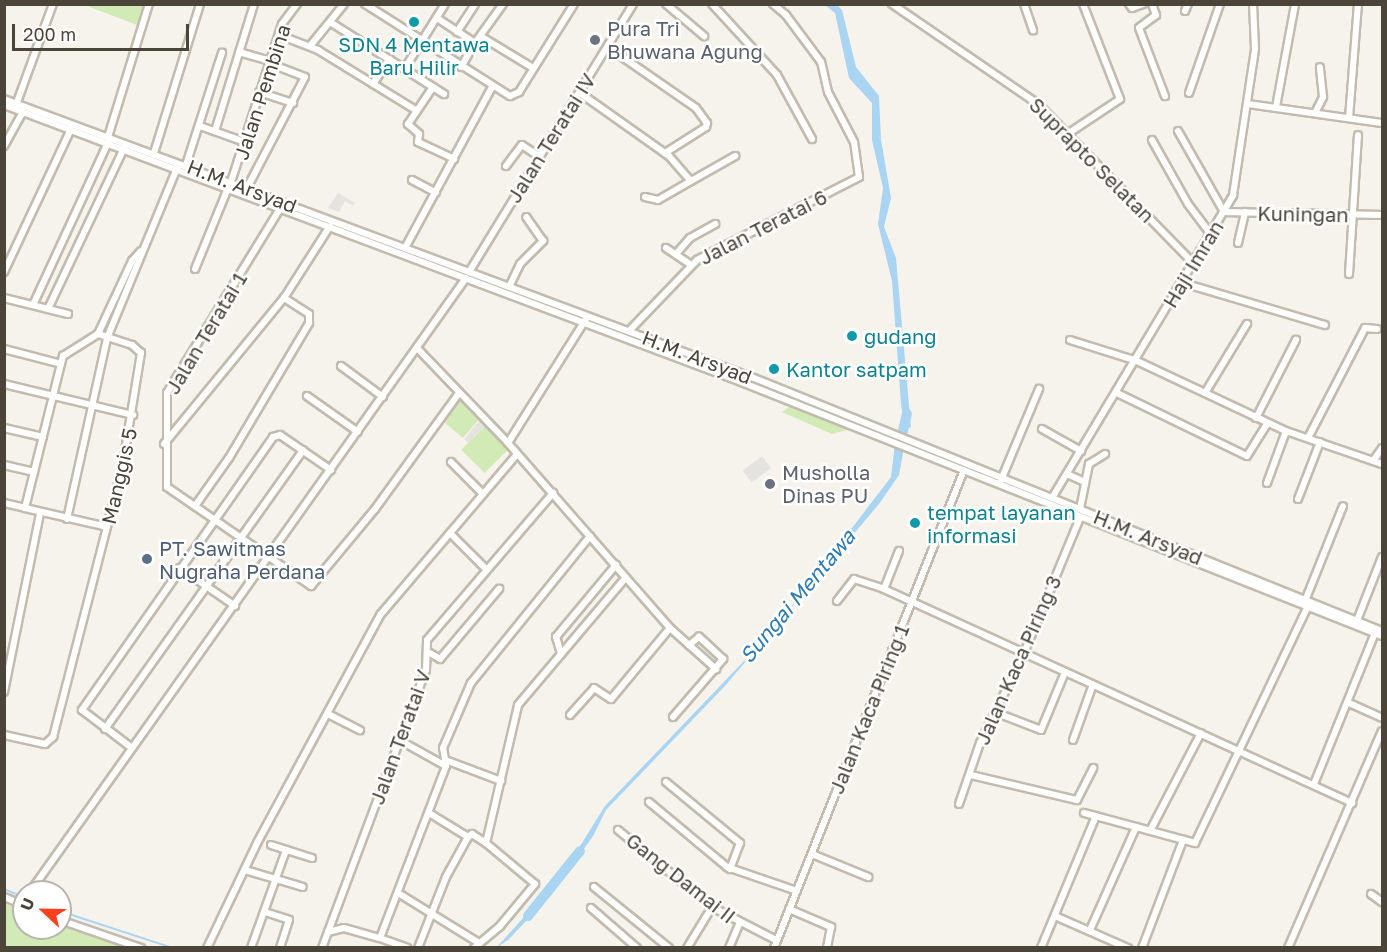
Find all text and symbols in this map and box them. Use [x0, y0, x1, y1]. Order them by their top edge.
scale bar [15, 12, 192, 50]
marker: SDN 4 Mentawa Baru Hilir [407, 15, 421, 29]
place label: Pura Tri Bhuwana Agung [607, 16, 763, 63]
street label: Jalan Pembina [229, 21, 295, 163]
text: 200 m [23, 23, 76, 45]
place label: SDN 4 Mentawa Baru Hilir [338, 32, 490, 79]
marker: Pura Tri Bhuwana Agung [588, 33, 602, 47]
street label: Jalan Teratai IV [502, 69, 600, 207]
street label: Suprapto Selatan [1025, 93, 1159, 227]
street label: H.M. Arsyad [184, 154, 300, 218]
street label: Jalan Teratai 6 [695, 185, 831, 269]
street label: Kuningan [1257, 201, 1349, 227]
street label: Haji Imran [1158, 216, 1228, 312]
street label: Jalan Teratai 1 [160, 268, 252, 398]
place label: gudang [864, 324, 937, 348]
street label: H.M. Arsyad [639, 325, 755, 389]
marker: gudang [845, 329, 859, 343]
place label: Kantor satpam [786, 357, 927, 381]
marker: Kantor satpam [767, 362, 781, 376]
street label: Manggis 5 [96, 426, 142, 526]
place label: Musholla Dinas PU [782, 460, 870, 507]
marker: Musholla Dinas PU [763, 477, 777, 491]
place label: tempat layanan informasi [927, 500, 1076, 547]
street label: H.M. Arsyad [1090, 504, 1206, 570]
marker: tempat layanan informasi [908, 516, 922, 530]
water label: Sungai Mentawa [734, 524, 860, 668]
place label: PT. Sawitmas Nugraha Perdana [159, 536, 325, 583]
marker: PT. Sawitmas Nugraha Perdana [140, 552, 154, 566]
street label: Jalan Kaca Piring 3 [970, 572, 1066, 748]
street label: Jalan Kaca Piring 1 [824, 621, 914, 797]
street label: Jalan Teratai V [365, 666, 435, 808]
street label: Gang Damai II [622, 828, 740, 928]
north arrow [12, 880, 72, 940]
text: U [16, 895, 39, 913]

